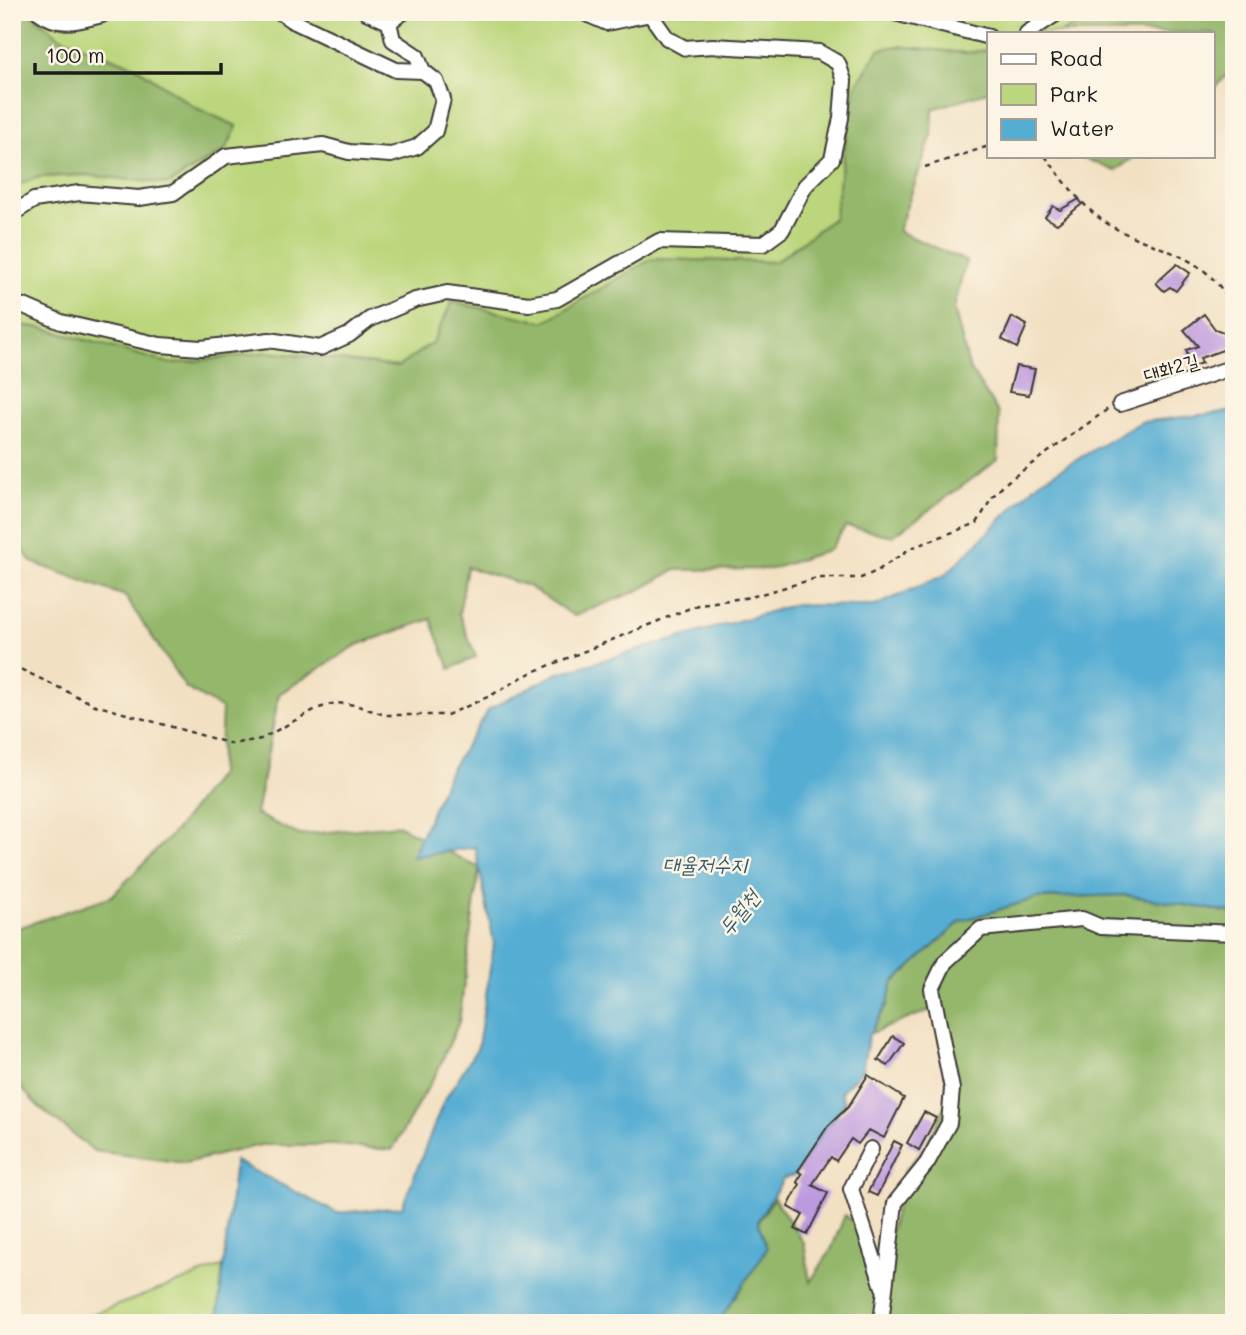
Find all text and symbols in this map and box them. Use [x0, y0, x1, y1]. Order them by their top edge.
scale bar [35, 32, 220, 76]
legend [987, 32, 1214, 158]
text: 100 m [46, 41, 105, 68]
text: Road [1050, 44, 1102, 71]
text: Park [1050, 80, 1098, 107]
text: Water [1050, 114, 1114, 141]
street label: 대화2길 [1140, 347, 1202, 387]
water label: 대율저수지 [663, 850, 749, 877]
water label: 두월천 [712, 882, 766, 940]

